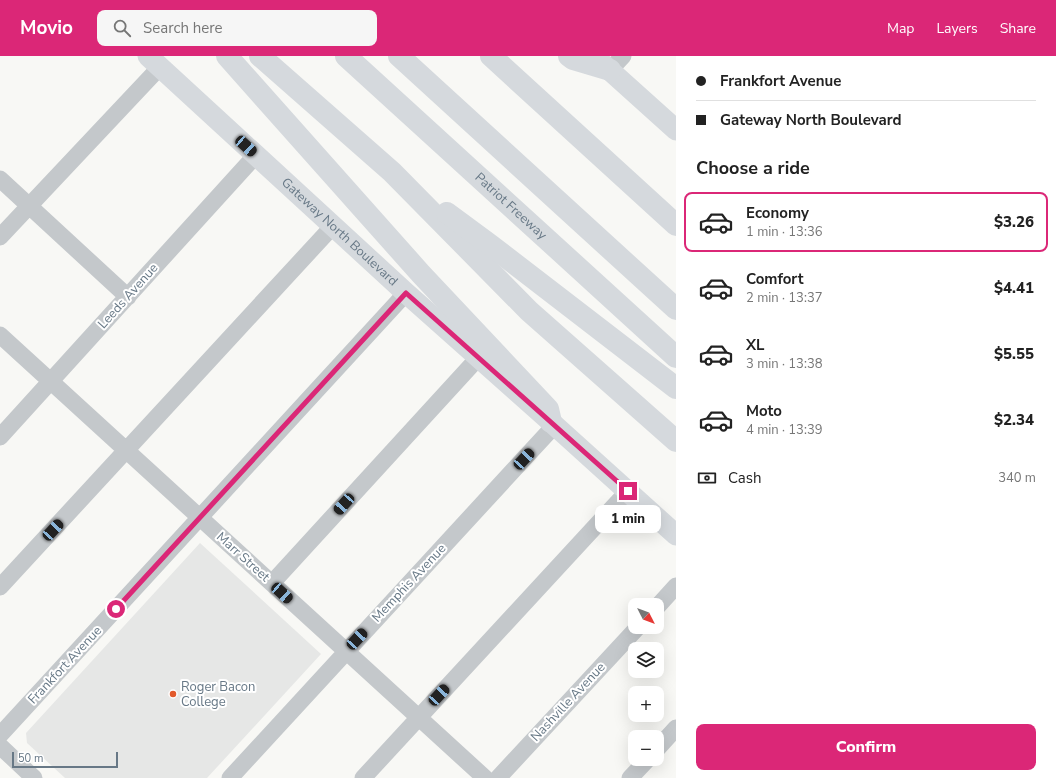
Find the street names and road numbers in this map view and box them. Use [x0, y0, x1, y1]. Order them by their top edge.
street label: Patriot Freeway [471, 169, 551, 244]
street label: Gateway North Boulevard [277, 174, 402, 290]
street label: Leeds Avenue [94, 259, 162, 333]
street label: Marr Street [212, 528, 274, 586]
street label: Memphis Avenue [368, 540, 450, 626]
street label: Frankfort Avenue [24, 622, 106, 708]
street label: Nashville Avenue [527, 659, 609, 745]

